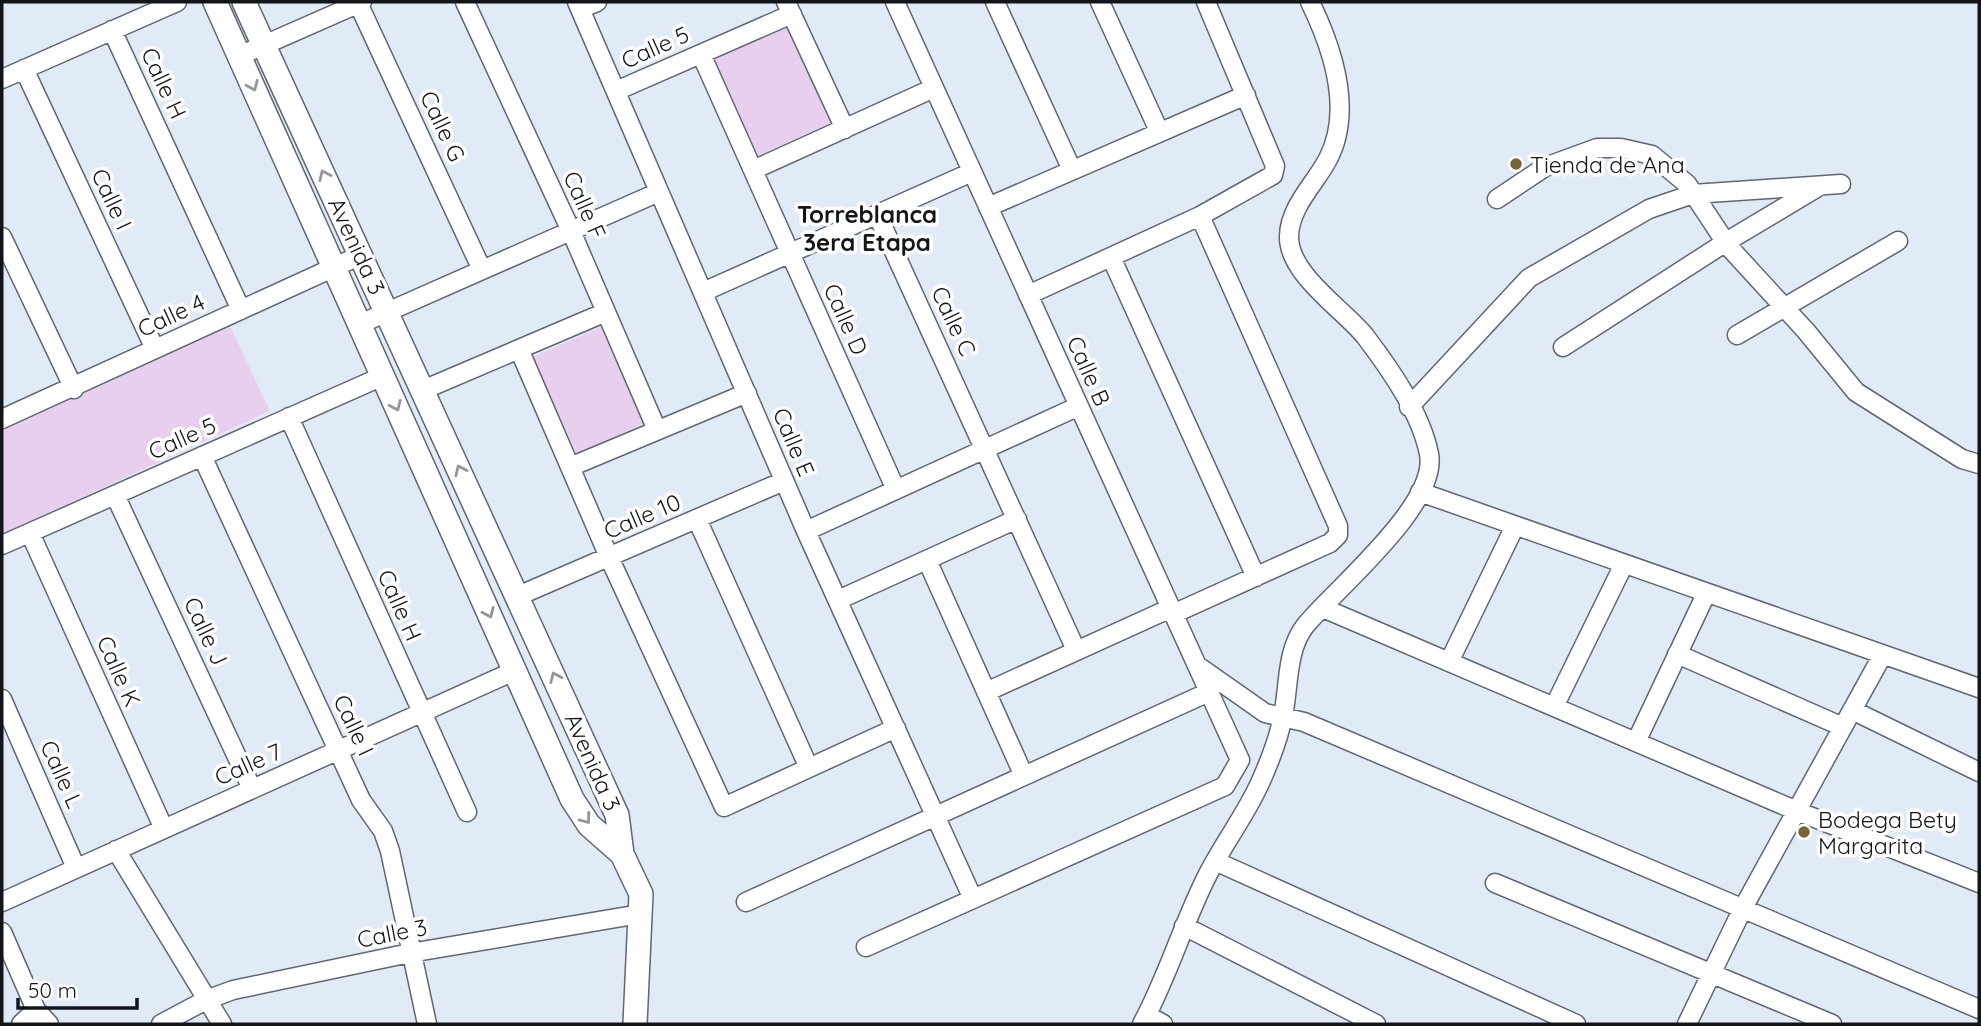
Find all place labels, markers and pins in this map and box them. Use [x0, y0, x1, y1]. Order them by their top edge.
place label: Tienda de Ana [1530, 150, 1685, 179]
marker: Tienda de Ana [1508, 156, 1524, 172]
place label: Bodega Bety Margarita [1818, 805, 1957, 860]
marker: Bodega Bety Margarita [1796, 824, 1812, 840]

